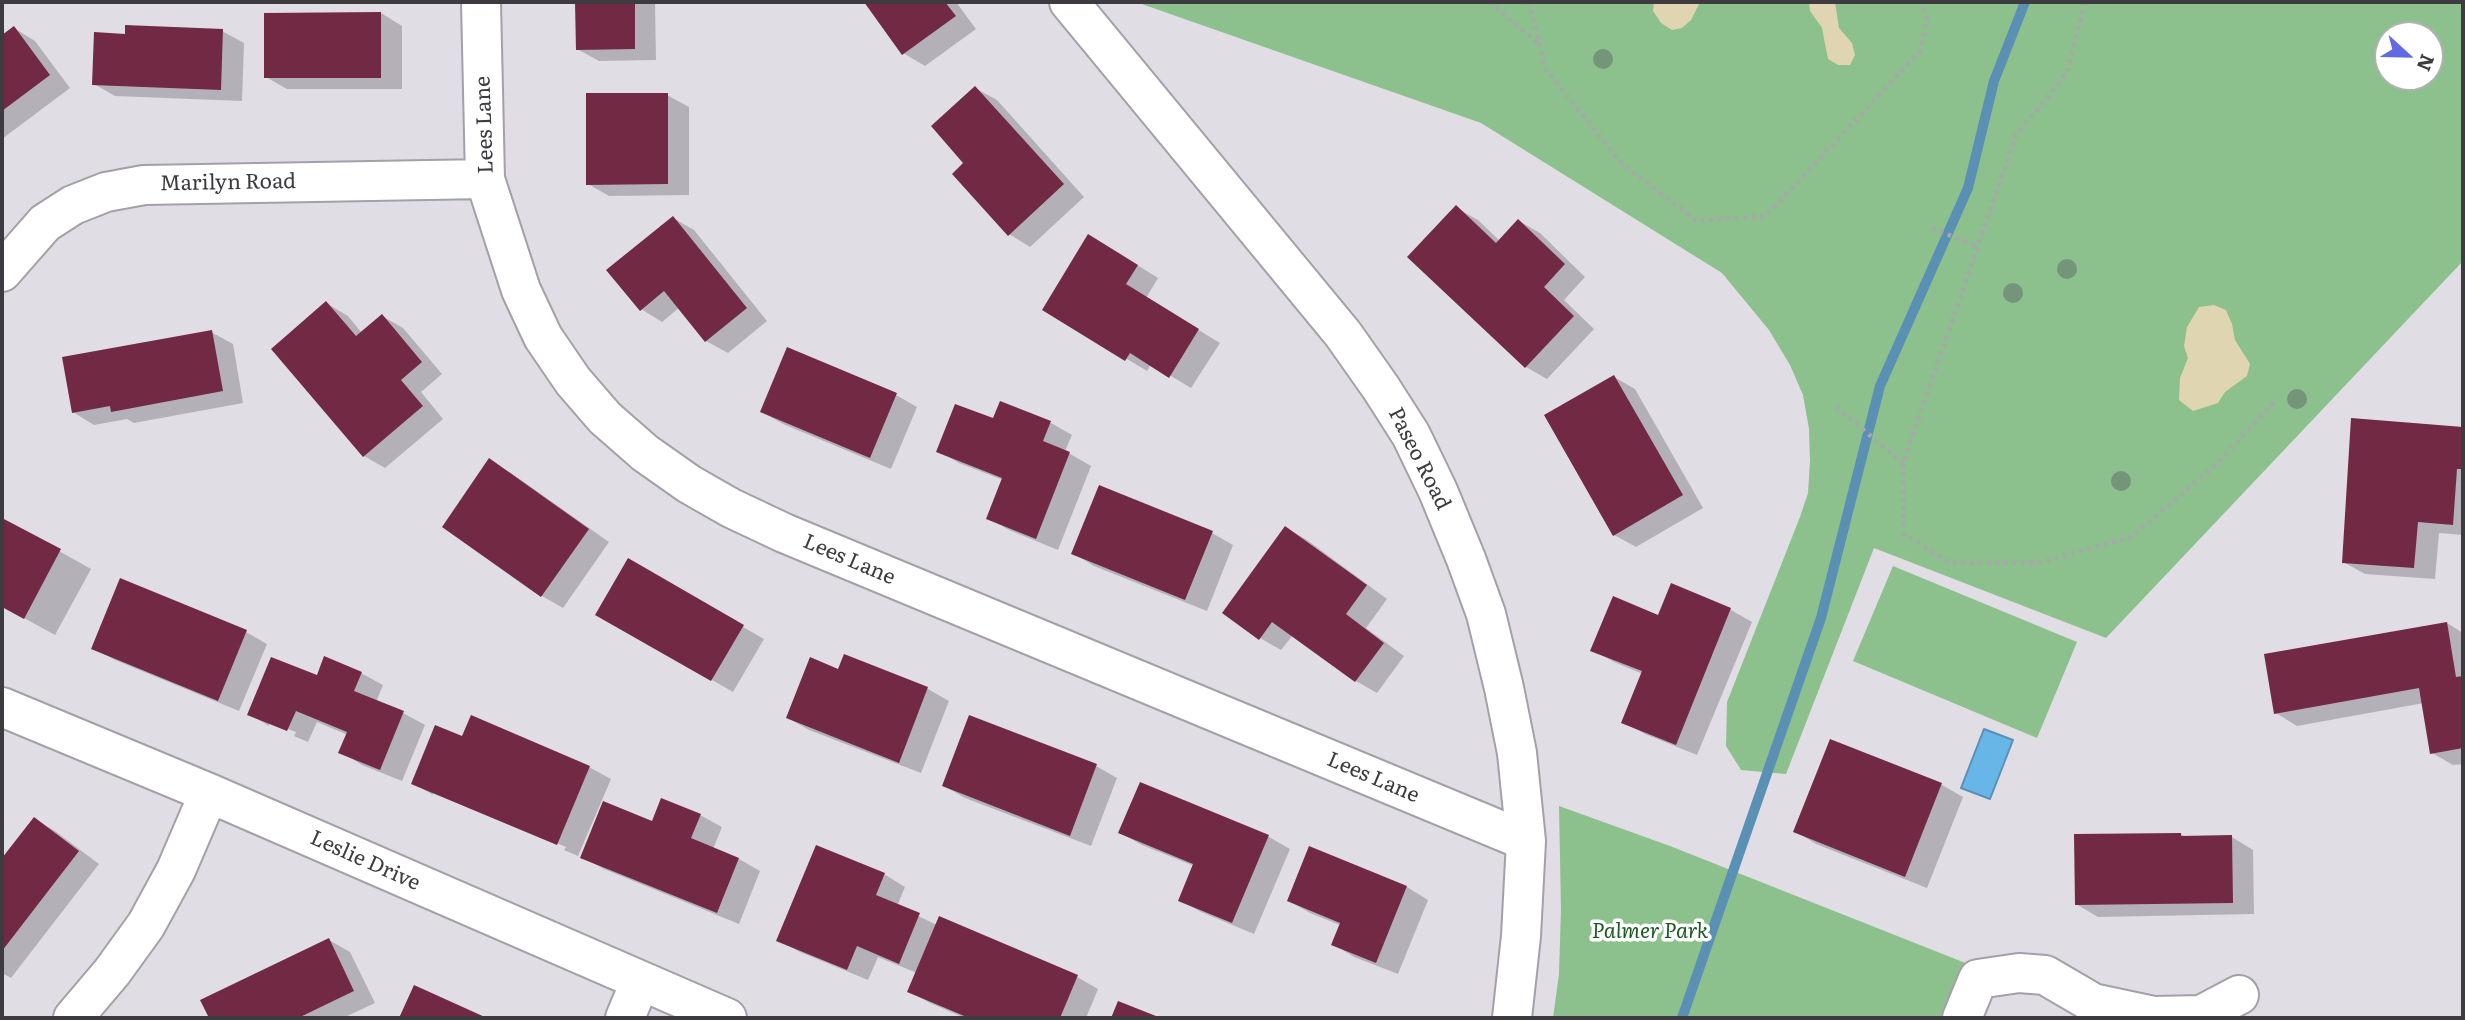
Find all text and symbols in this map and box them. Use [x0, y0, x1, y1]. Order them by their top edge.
north arrow [2374, 21, 2444, 91]
text: N [2411, 50, 2443, 76]
street label: Lees Lane [471, 76, 499, 174]
street label: Marilyn Road [160, 169, 296, 197]
street label: Paseo Road [1382, 404, 1456, 514]
street label: Lees Lane [799, 529, 899, 591]
street label: Lees Lane [1323, 747, 1423, 809]
street label: Leslie Drive [306, 826, 424, 896]
park label: Palmer Park [1592, 919, 1708, 945]

